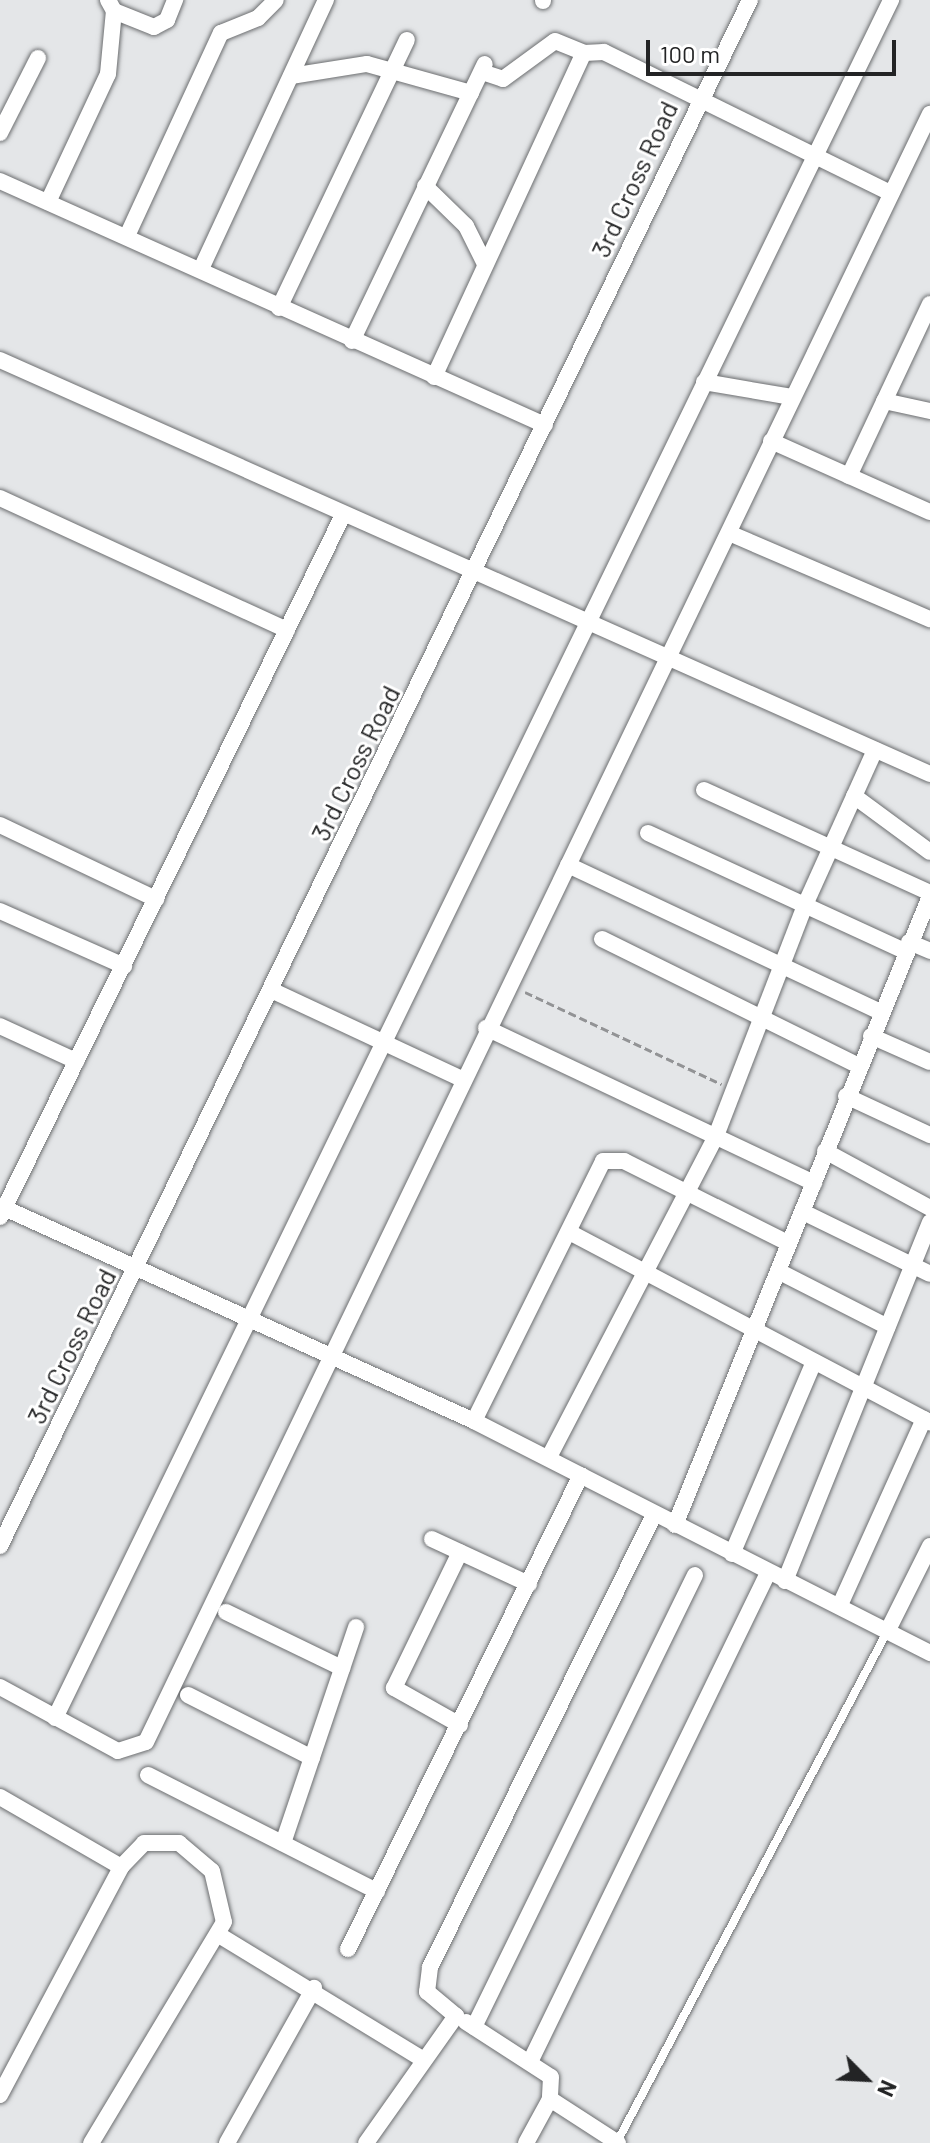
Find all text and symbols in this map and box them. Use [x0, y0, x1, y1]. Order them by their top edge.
scale bar [650, 24, 900, 74]
text: 100 m [660, 39, 720, 68]
street label: 3rd Cross Road [584, 96, 684, 262]
street label: 3rd Cross Road [304, 680, 406, 846]
street label: 3rd Cross Road [20, 1263, 122, 1429]
north arrow [826, 2039, 906, 2119]
text: N [873, 2077, 903, 2101]

